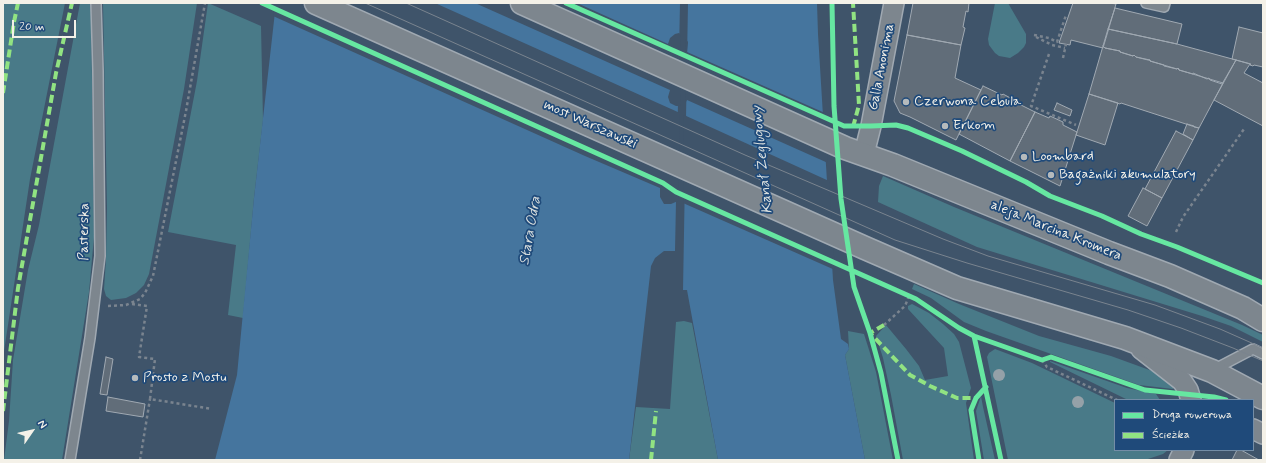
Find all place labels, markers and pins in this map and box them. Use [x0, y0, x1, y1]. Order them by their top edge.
place label: Czerwona Cebula [914, 94, 1021, 110]
marker: Czerwona Cebula [901, 97, 911, 107]
place label: Erkom [953, 118, 996, 134]
marker: Erkom [940, 121, 950, 131]
place label: Loombard [1032, 149, 1094, 165]
marker: Loombard [1019, 152, 1029, 162]
place label: Bagażniki akumulatory [1059, 167, 1196, 183]
marker: Bagażniki akumulatory [1046, 170, 1056, 180]
place label: Prosto z Mostu [143, 370, 226, 386]
marker: Prosto z Mostu [130, 373, 140, 383]

